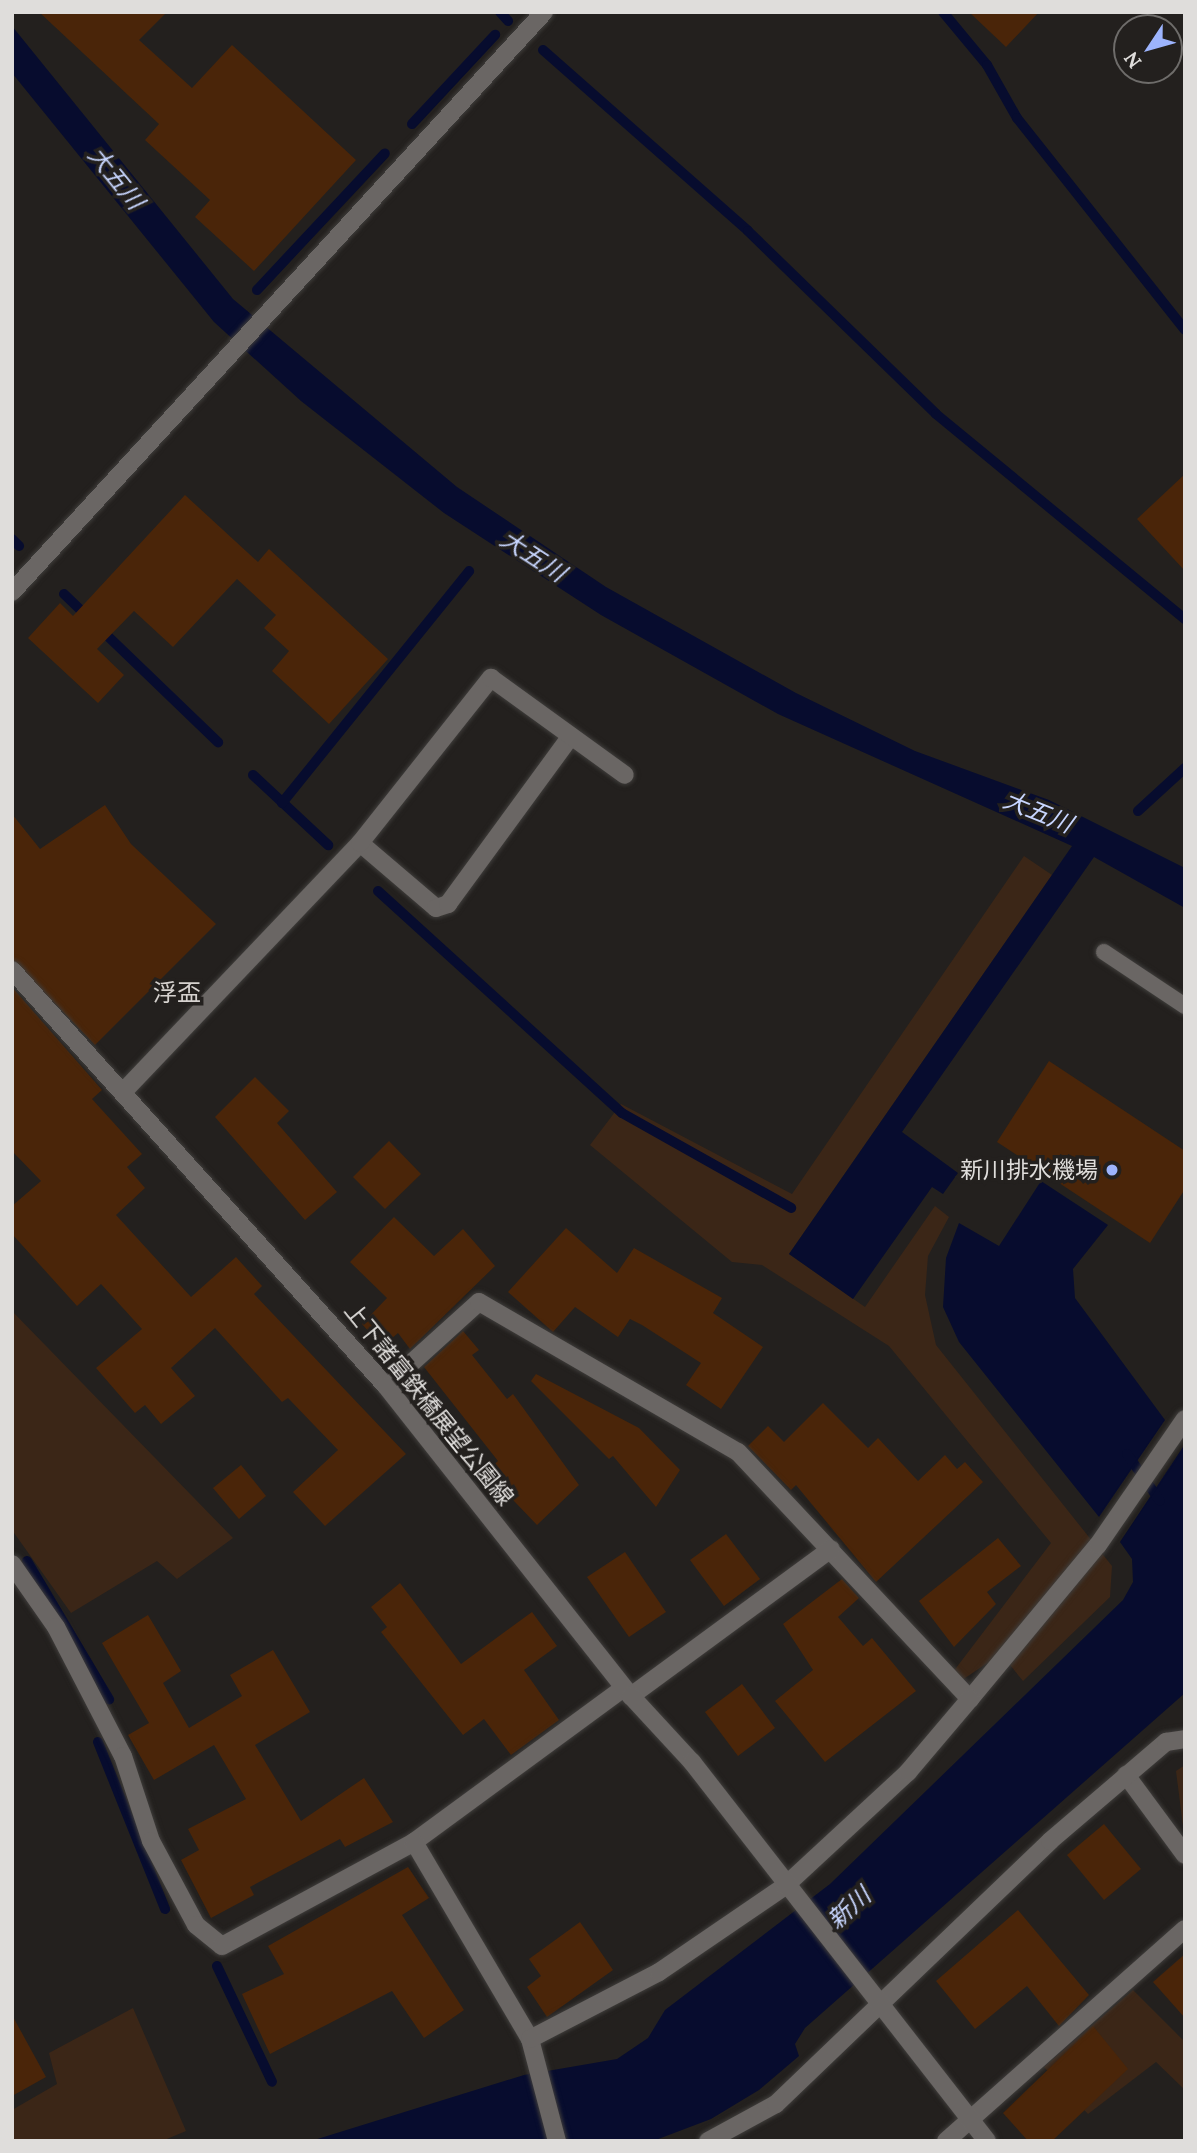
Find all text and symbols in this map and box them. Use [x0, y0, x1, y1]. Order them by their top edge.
north arrow [1113, 14, 1183, 84]
text: N [1119, 47, 1147, 73]
water label: 大五川 [82, 141, 150, 215]
water label: 大五川 [495, 524, 571, 588]
water label: 大五川 [999, 785, 1077, 839]
district label: 浮盃 [153, 979, 201, 1007]
place label: 新川排水機場 [960, 1156, 1098, 1184]
marker: 新川排水機場 [1104, 1162, 1120, 1178]
street label: 上下諸富鉄橋展望公園線 [339, 1297, 519, 1511]
water label: 新川 [822, 1881, 876, 1935]

